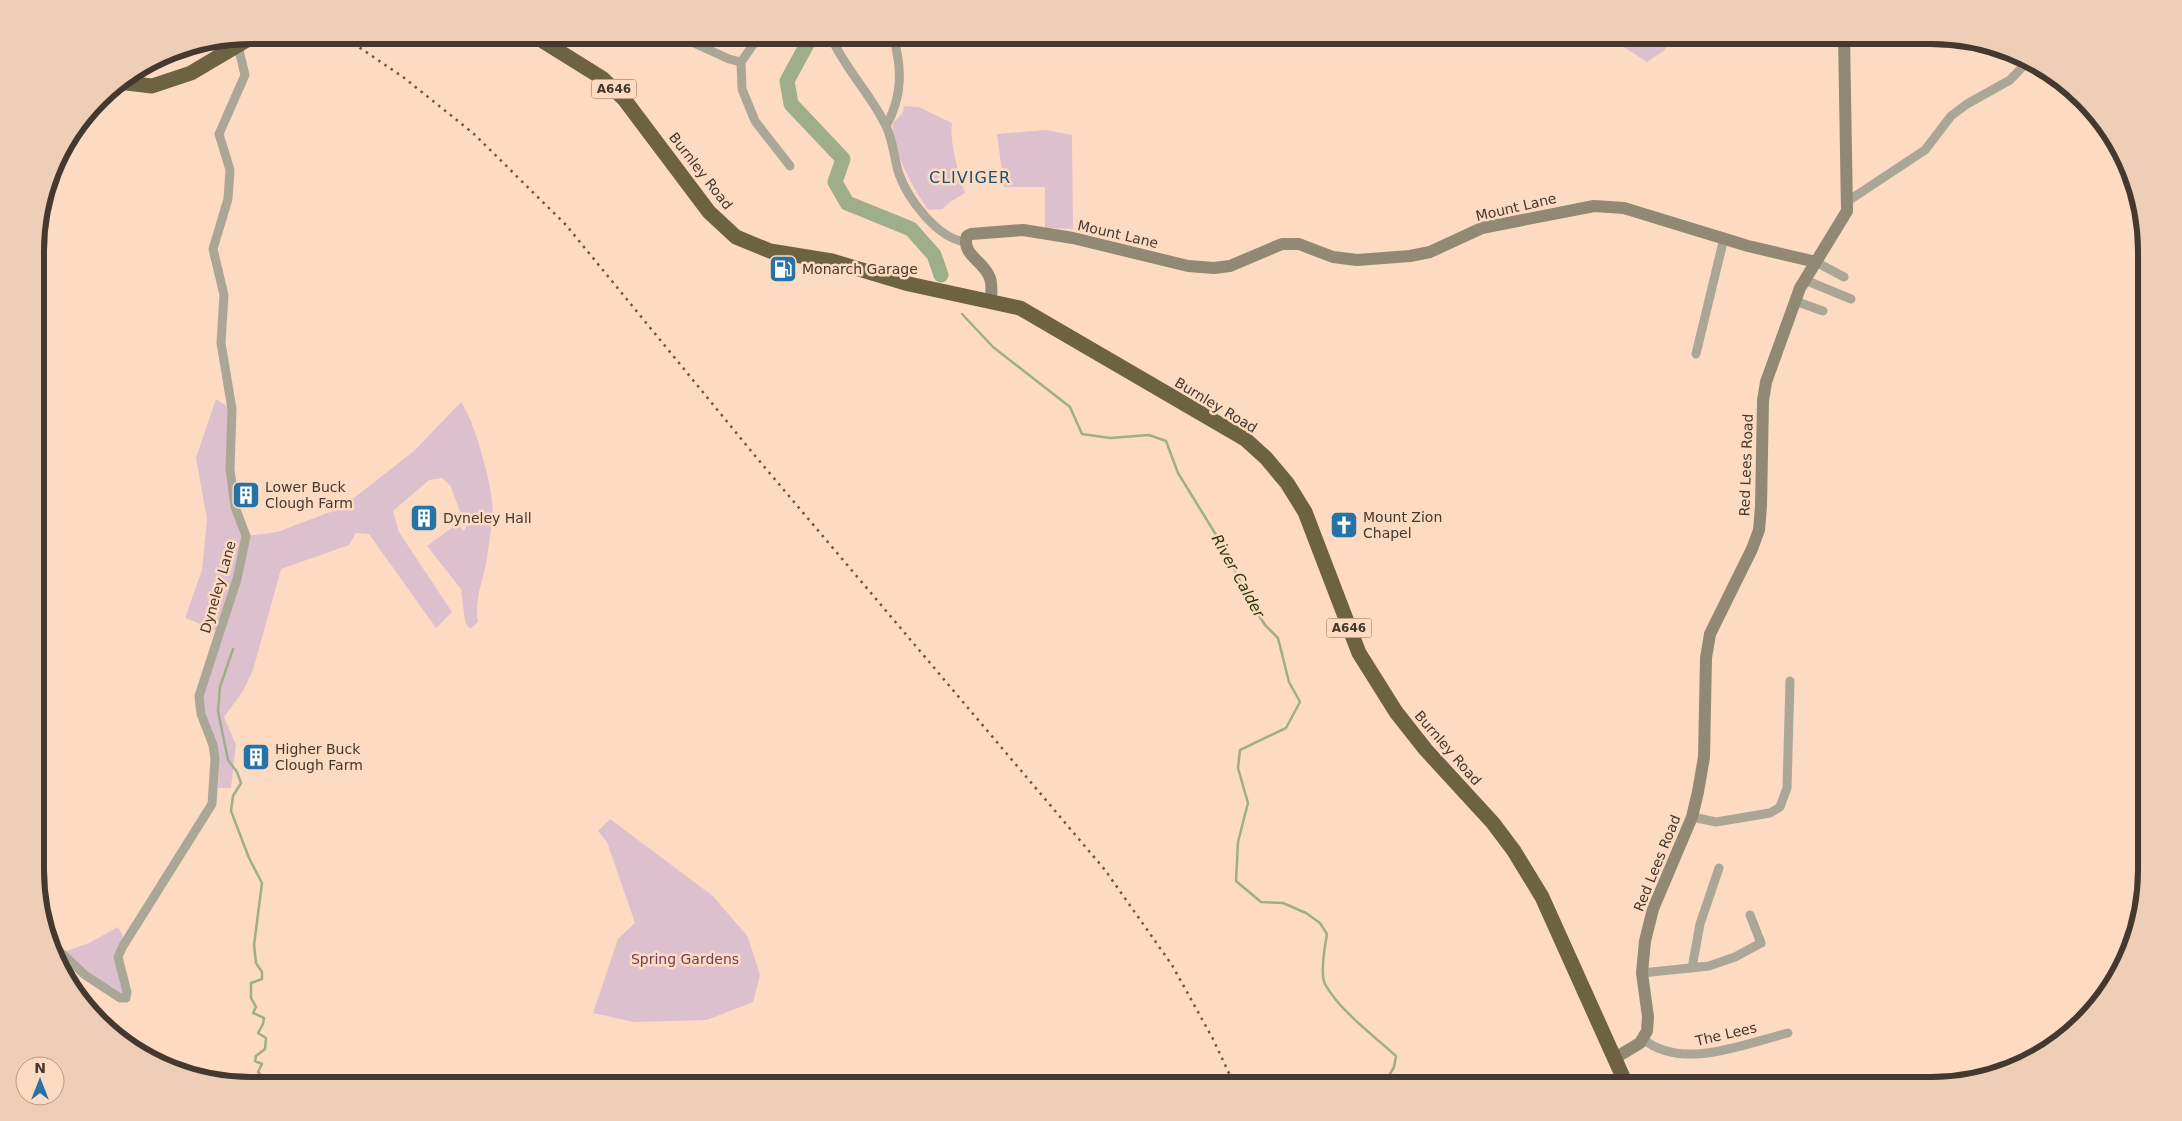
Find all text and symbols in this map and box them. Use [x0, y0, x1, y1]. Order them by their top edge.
road number: A646 [592, 80, 636, 98]
street label: Burnley Road [666, 129, 736, 213]
district label: CLIVIGER [929, 168, 1011, 187]
street label: Mount Lane [1474, 190, 1558, 224]
street label: Mount Lane [1076, 217, 1160, 251]
fuel station icon: Monarch Garage [768, 254, 798, 284]
place label: Monarch Garage [802, 261, 918, 277]
street label: Burnley Road [1172, 374, 1260, 436]
street label: Red Lees Road [1736, 413, 1756, 517]
place label: Lower Buck Clough Farm [265, 479, 353, 511]
building icon: Lower Buck Clough Farm [231, 480, 261, 510]
building icon: Dyneley Hall [409, 503, 439, 533]
place label: Mount Zion Chapel [1363, 509, 1442, 541]
place label: Dyneley Hall [443, 510, 532, 526]
church icon: Mount Zion Chapel [1329, 510, 1359, 540]
water label: River Calder [1208, 531, 1269, 621]
street label: Dyneley Lane [197, 539, 239, 635]
road number: A646 [1326, 618, 1372, 638]
street label: Burnley Road [1411, 708, 1485, 788]
place label: Higher Buck Clough Farm [275, 741, 363, 773]
building icon: Higher Buck Clough Farm [241, 742, 271, 772]
street label: Red Lees Road [1630, 812, 1684, 914]
park label: Spring Gardens [631, 951, 739, 967]
street label: The Lees [1693, 1019, 1758, 1049]
north arrow [15, 1056, 65, 1106]
text: N [34, 1060, 46, 1076]

